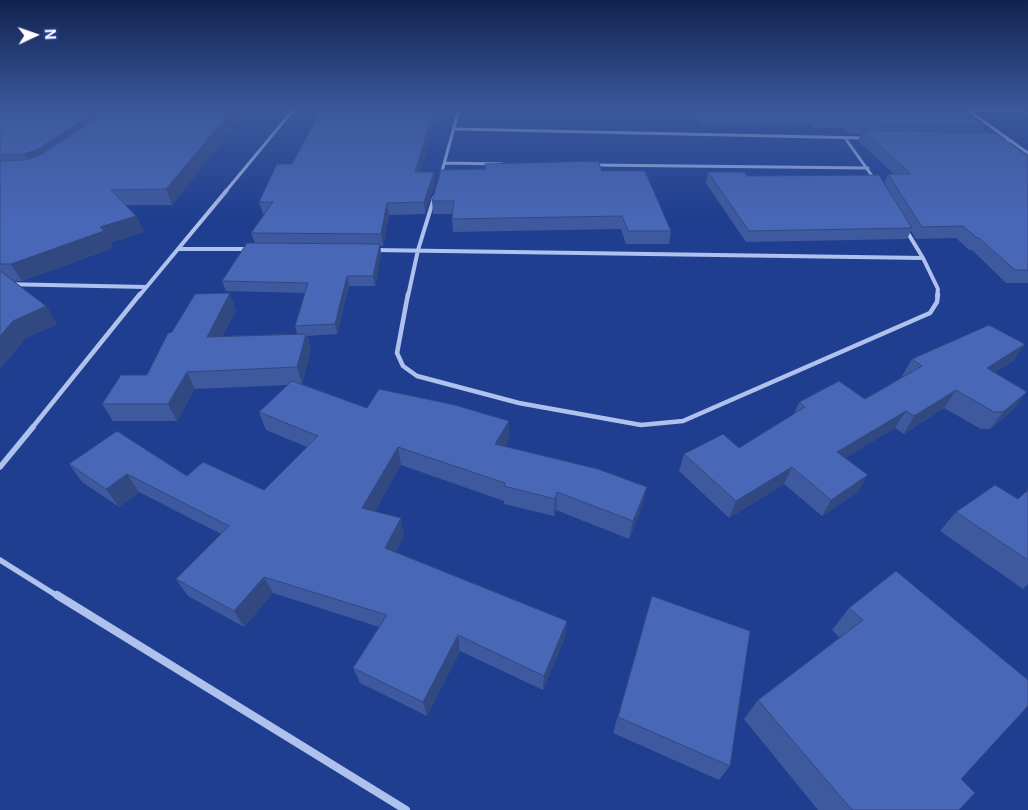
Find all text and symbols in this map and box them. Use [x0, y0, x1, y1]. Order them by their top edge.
north arrow [10, 10, 60, 60]
text: N [42, 28, 59, 40]

